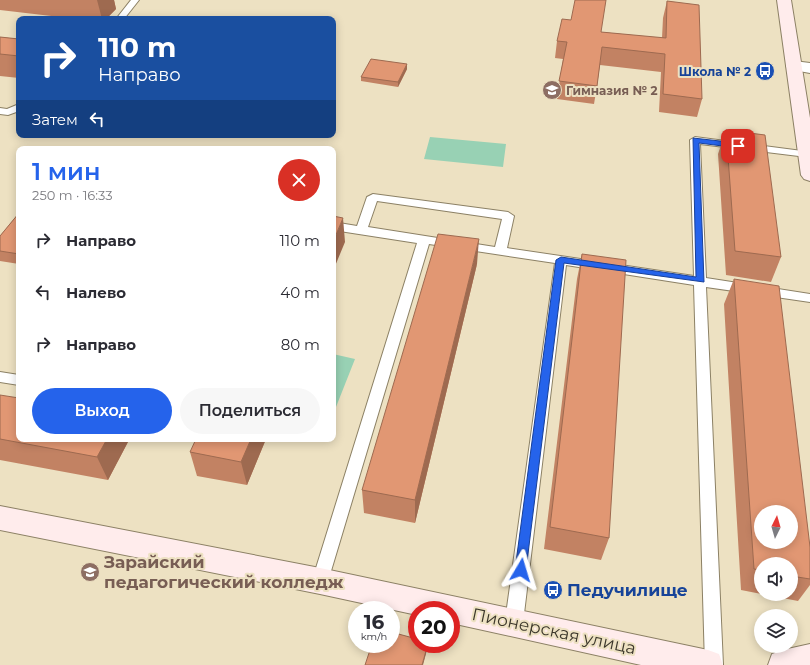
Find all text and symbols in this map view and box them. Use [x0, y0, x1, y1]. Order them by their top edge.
text: 110 m [98, 30, 176, 64]
icon: right [32, 32, 84, 84]
bus stop icon: Школа № 2 [754, 60, 776, 82]
text: Направо [98, 64, 181, 86]
place label: Школа № 2 [679, 64, 751, 79]
school or university icon: Гимназия № 2 [541, 79, 563, 101]
place label: Гимназия № 2 [566, 83, 658, 98]
icon: left [86, 108, 108, 130]
text: Затем [32, 110, 78, 129]
pin [721, 129, 755, 163]
icon: arrive [727, 135, 749, 157]
text: 1 мин [32, 157, 100, 186]
button: close [278, 159, 320, 201]
text: 250 m · 16:33 [32, 187, 113, 203]
icon: right [32, 229, 54, 251]
text: Направо [66, 231, 136, 250]
text: 110 m [279, 231, 320, 250]
icon: left [32, 281, 54, 303]
text: Налево [66, 283, 126, 302]
text: 40 m [280, 283, 320, 302]
icon: right [32, 333, 54, 355]
text: Направо [66, 335, 136, 354]
text: 80 m [281, 335, 320, 354]
button: Выход [32, 388, 172, 434]
button: Поделиться [180, 388, 320, 434]
north arrow [754, 505, 798, 549]
map controls [754, 505, 798, 653]
position arrow [500, 549, 542, 591]
place label: Зарайский педагогический колледж [103, 552, 344, 592]
button: sound [754, 557, 798, 601]
school or university icon: Зарайский педагогический колледж [79, 561, 101, 583]
bus stop icon: Педучилище [542, 579, 564, 601]
place label: Педучилище [567, 580, 688, 600]
speed limit sign: 20 [408, 601, 460, 653]
street label: Пионерская улица [470, 604, 638, 658]
button: layers [754, 609, 798, 653]
text: 16 [364, 610, 384, 634]
text: km/h [361, 630, 387, 643]

